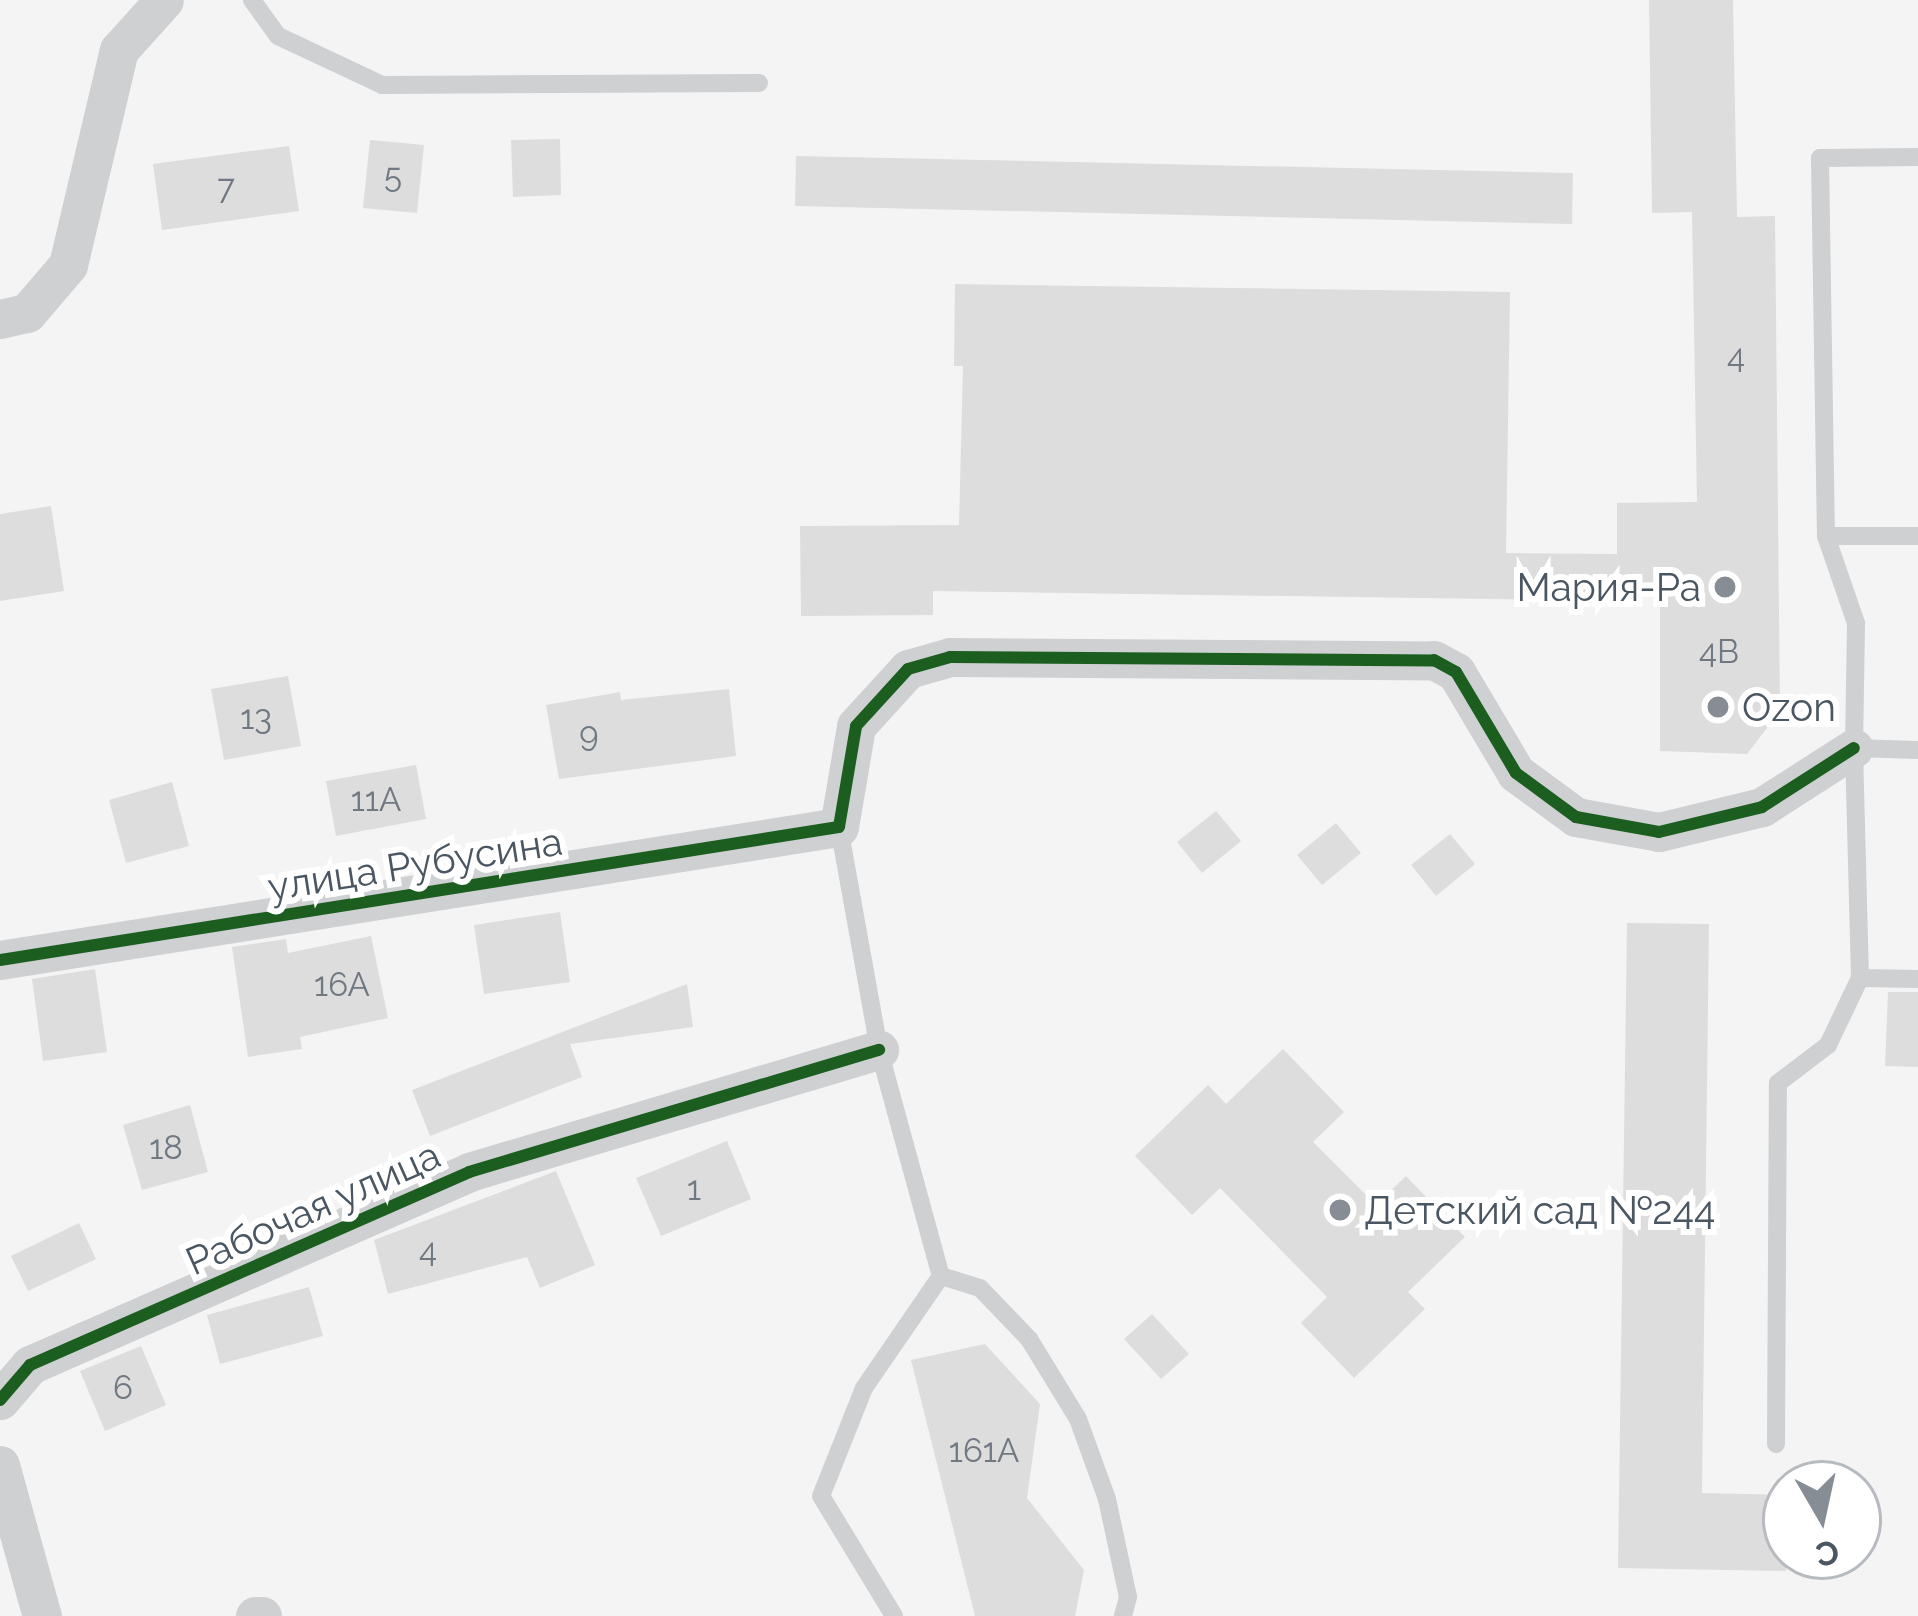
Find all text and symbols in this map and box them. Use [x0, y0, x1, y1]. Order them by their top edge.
house number: 5 [384, 156, 402, 196]
house number: 7 [217, 168, 235, 208]
house number: 4 [1727, 337, 1745, 377]
place label: Мария-Ра [1517, 564, 1701, 610]
marker: Мария-Ра [1712, 574, 1738, 600]
house number: 4В [1699, 632, 1739, 672]
place label: Ozon [1742, 684, 1836, 730]
marker: Ozon [1705, 694, 1731, 720]
house number: 13 [240, 698, 272, 738]
house number: 9 [579, 715, 599, 755]
house number: 11А [351, 780, 401, 820]
street label: улица Рубусина [264, 818, 566, 910]
house number: 16А [314, 965, 370, 1005]
house number: 18 [149, 1128, 183, 1168]
street label: Рабочая улица [178, 1131, 448, 1285]
house number: 1 [687, 1169, 701, 1209]
place label: Детский сад №244 [1364, 1187, 1715, 1233]
marker: Детский сад №244 [1327, 1197, 1353, 1223]
house number: 4 [419, 1231, 437, 1271]
house number: 6 [113, 1368, 133, 1408]
house number: 161А [949, 1431, 1019, 1471]
north arrow [1762, 1460, 1882, 1580]
text: С [1813, 1532, 1841, 1574]

